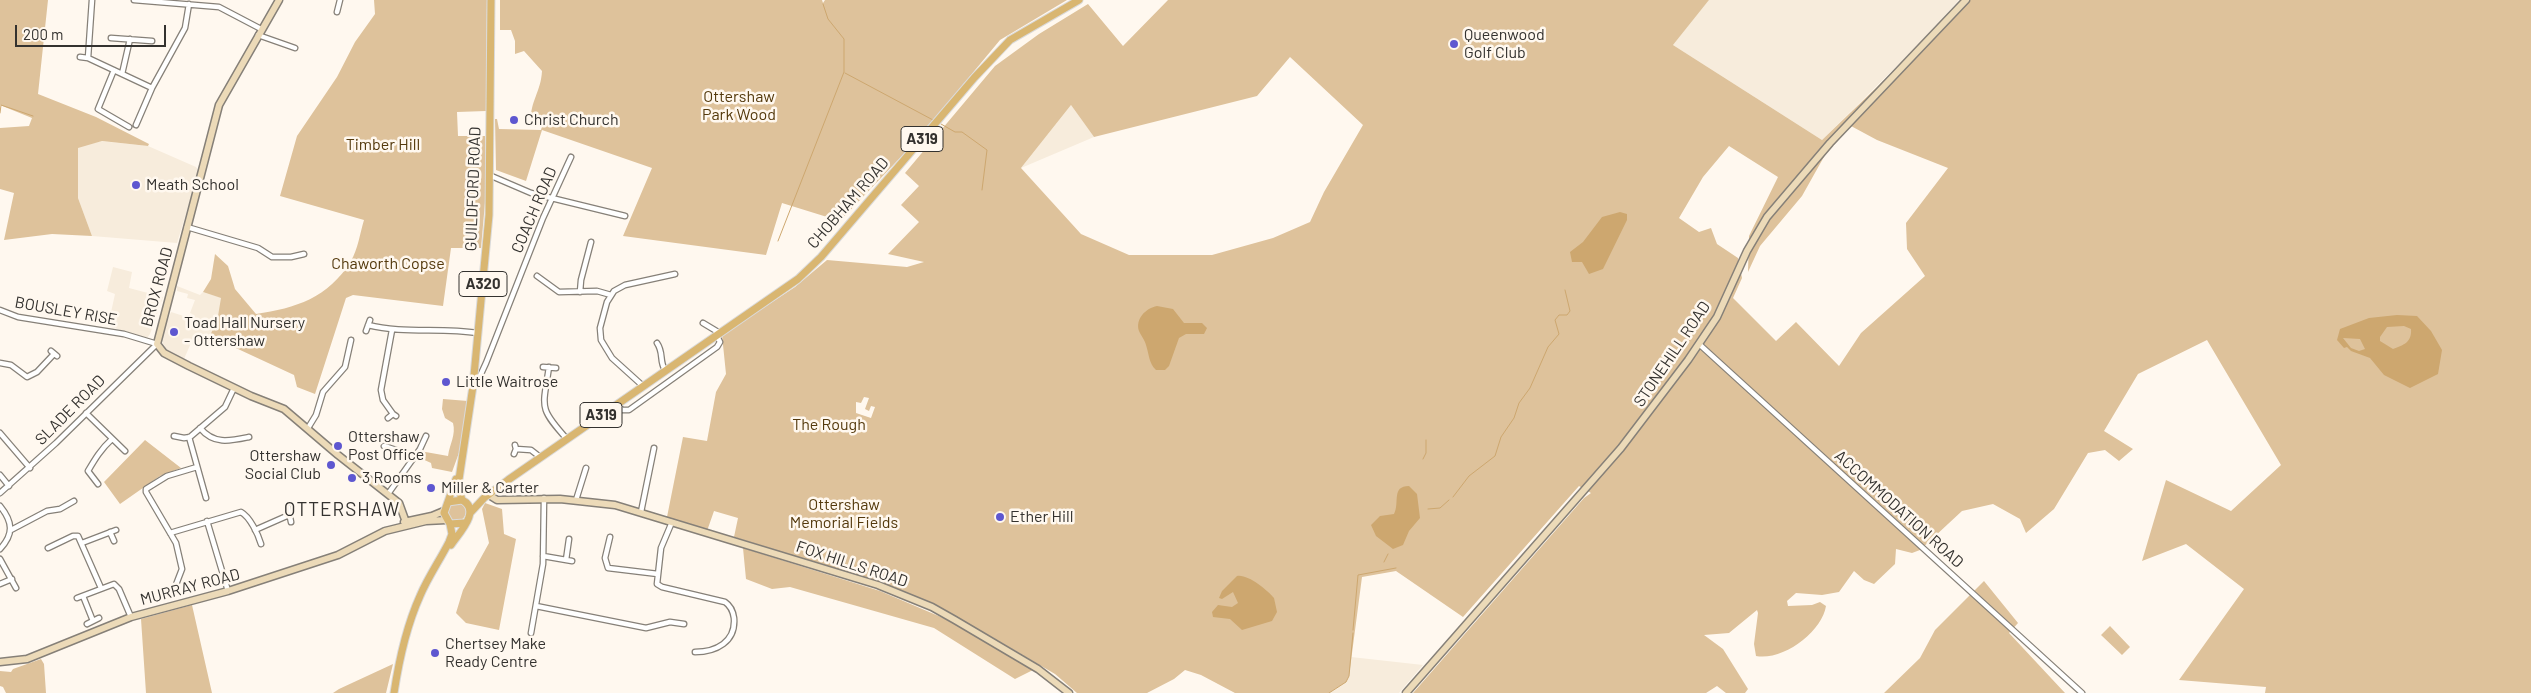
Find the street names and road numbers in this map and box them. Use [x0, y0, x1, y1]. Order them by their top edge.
street label: GUILDFORD ROAD [461, 126, 485, 252]
road number: A319 [901, 126, 943, 152]
street label: CHOBHAM ROAD [803, 154, 893, 252]
street label: COACH ROAD [507, 164, 561, 256]
street label: BROX ROAD [137, 245, 177, 329]
road number: A320 [459, 272, 507, 296]
street label: BOUSLEY RISE [13, 293, 119, 329]
street label: STONEHILL ROAD [1630, 298, 1714, 410]
street label: SLADE ROAD [31, 371, 109, 449]
road number: A319 [580, 402, 622, 428]
street label: ACCOMMODATION ROAD [1831, 446, 1967, 572]
street label: FOX HILLS ROAD [794, 537, 910, 591]
street label: MURRAY ROAD [138, 565, 242, 609]

